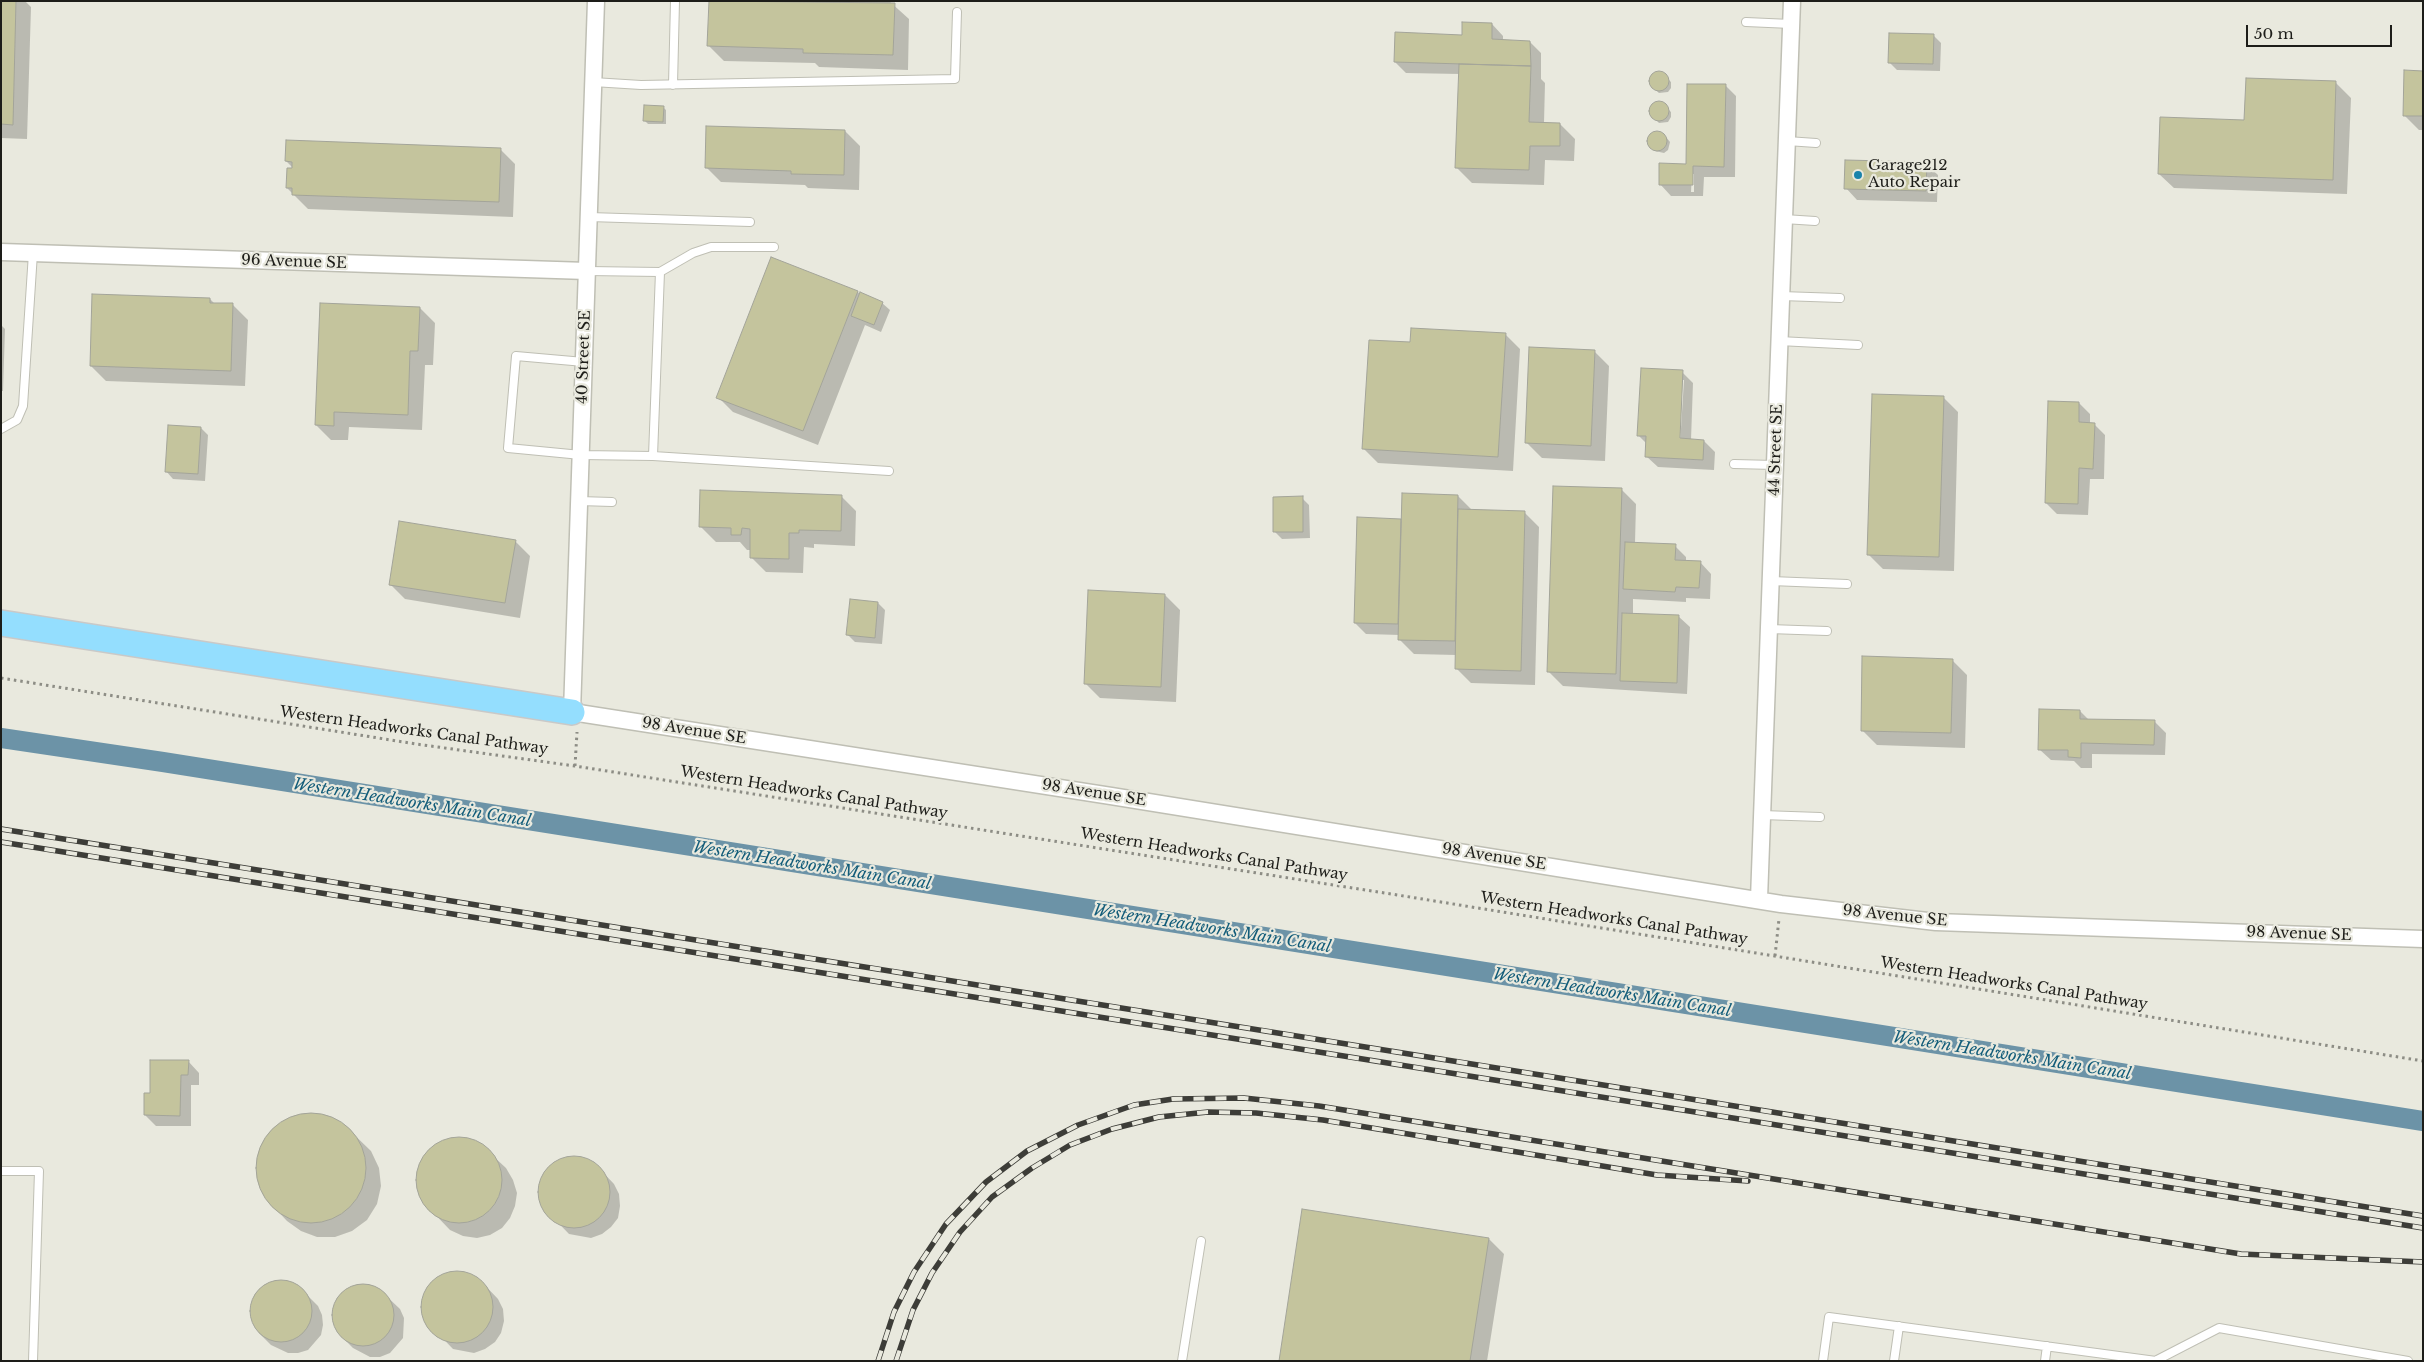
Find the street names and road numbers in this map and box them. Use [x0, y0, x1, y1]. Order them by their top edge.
street label: 96 Avenue SE [241, 251, 347, 273]
street label: 40 Street SE [573, 310, 595, 404]
street label: 44 Street SE [1765, 404, 1787, 496]
street label: Western Headworks Canal Pathway [279, 703, 549, 759]
street label: 98 Avenue SE [641, 714, 747, 748]
street label: Western Headworks Canal Pathway [679, 763, 949, 823]
street label: 98 Avenue SE [1041, 776, 1147, 810]
street label: Western Headworks Canal Pathway [1079, 825, 1349, 885]
street label: 98 Avenue SE [1441, 840, 1547, 874]
street label: Western Headworks Canal Pathway [1479, 889, 1749, 949]
street label: 98 Avenue SE [1842, 902, 1948, 930]
street label: 98 Avenue SE [2246, 923, 2352, 945]
street label: Western Headworks Canal Pathway [1879, 954, 2149, 1014]

